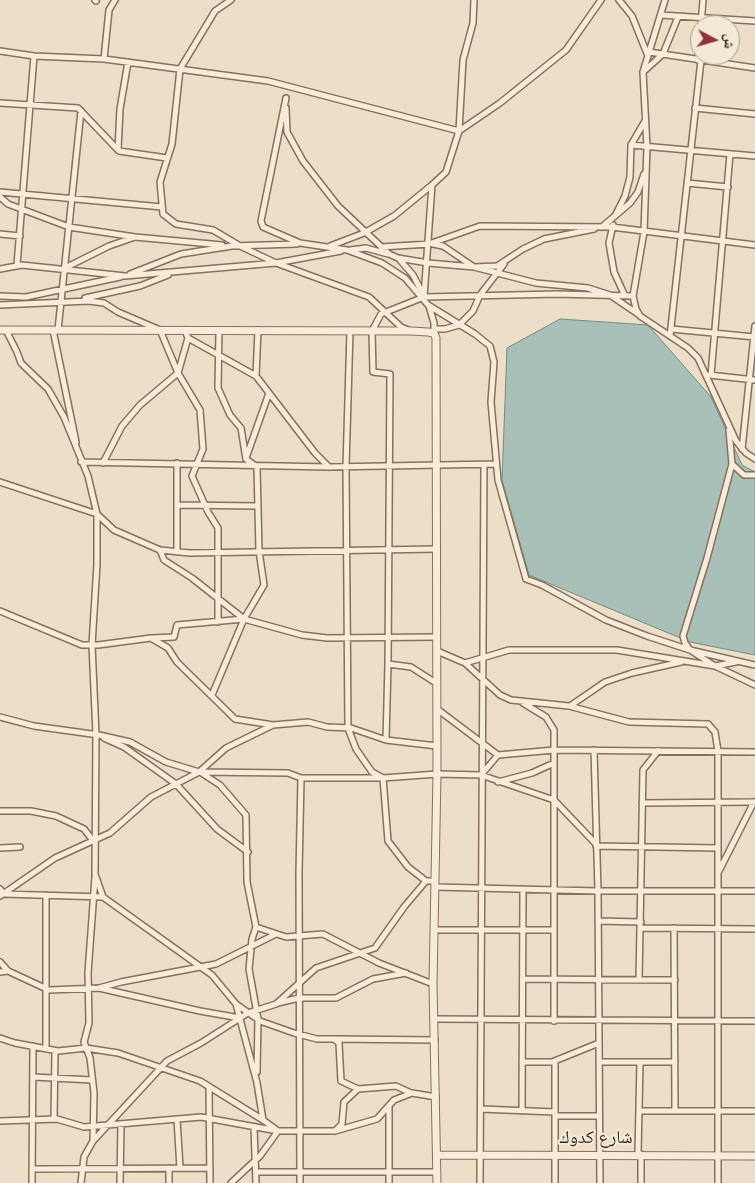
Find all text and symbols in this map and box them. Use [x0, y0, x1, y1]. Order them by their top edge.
north arrow [690, 15, 740, 65]
text: ش [718, 33, 741, 50]
street label: شارع كدوك [559, 1128, 633, 1150]

